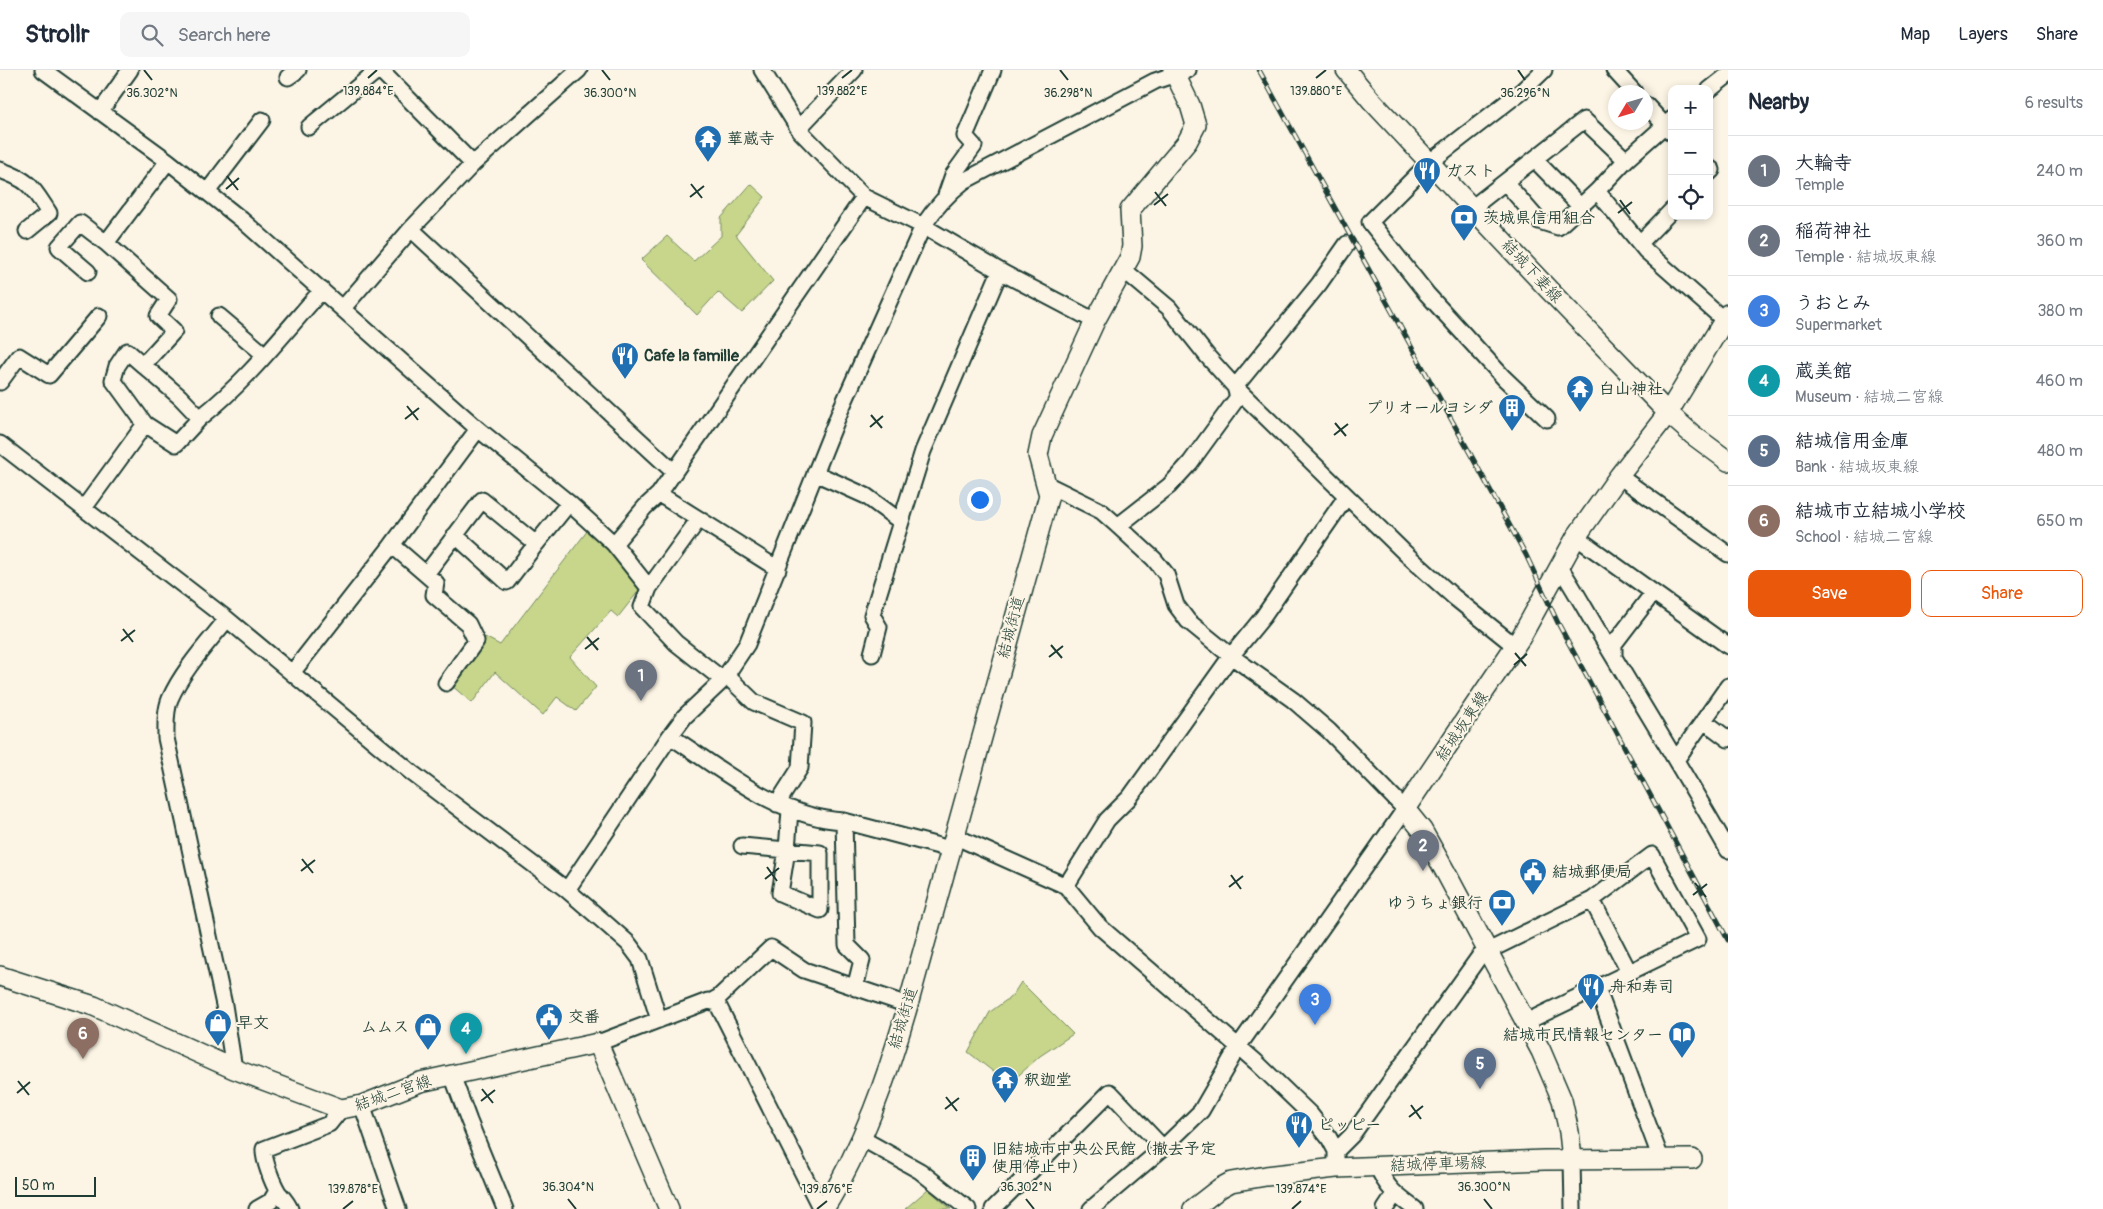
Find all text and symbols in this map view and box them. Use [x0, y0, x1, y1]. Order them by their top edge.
search box [120, 12, 470, 57]
text: Strollr [25, 20, 90, 49]
icon: search [138, 21, 166, 49]
text: Search here [178, 23, 270, 47]
text: Map [1901, 23, 1930, 46]
text: Layers [1958, 23, 2008, 46]
text: Share [2036, 23, 2078, 46]
text: 139.884°E [343, 84, 393, 99]
text: 139.882°E [817, 84, 867, 99]
text: 139.880°E [1290, 84, 1342, 99]
north arrow [1608, 85, 1653, 130]
map controls [1668, 85, 1713, 220]
button: + [1668, 85, 1713, 130]
text: 36.302°N [126, 86, 178, 101]
text: 36.300°N [584, 86, 636, 101]
text: 36.298°N [1044, 86, 1092, 101]
text: 36.296°N [1500, 86, 1550, 101]
text: Nearby [1748, 89, 1809, 116]
text: 6 results [2025, 93, 2083, 113]
temple icon: 華蔵寺 [693, 124, 723, 163]
place label: 華蔵寺 [727, 129, 775, 149]
button: − [1668, 130, 1713, 175]
text: 大輪寺 [1795, 151, 1852, 175]
restaurant icon: ガスト [1412, 156, 1442, 195]
place label: ガスト [1446, 161, 1496, 181]
text: 1 [1761, 161, 1767, 181]
text: 240 m [2036, 161, 2083, 181]
button: locate [1668, 175, 1713, 220]
text: Temple [1795, 175, 1844, 195]
bank icon: 茨城県信用組合 [1449, 203, 1479, 242]
place label: 茨城県信用組合 [1483, 208, 1595, 228]
text: 稲荷神社 [1795, 219, 1871, 243]
text: 2 [1760, 231, 1768, 251]
text: 360 m [2036, 231, 2083, 251]
street label: 結城下妻線 [1497, 235, 1567, 307]
text: Temple · 結城坂東線 [1795, 247, 1936, 267]
text: うおとみ [1795, 291, 1871, 315]
text: 3 [1760, 301, 1768, 321]
text: 380 m [2037, 301, 2083, 321]
text: Supermarket [1795, 315, 1882, 335]
restaurant icon: Cafe la famille [610, 341, 640, 380]
place label: Cafe la famille [644, 346, 740, 366]
text: 蔵美館 [1795, 359, 1852, 383]
text: 4 [1759, 371, 1769, 391]
text: 460 m [2036, 371, 2083, 391]
temple icon: 白山神社 [1565, 374, 1595, 413]
place label: 白山神社 [1599, 379, 1663, 399]
text: Museum · 結城二宮線 [1795, 387, 1944, 407]
building icon: プリオールヨシダ [1497, 393, 1527, 432]
place label: プリオールヨシダ [1366, 398, 1493, 418]
text: 結城信用金庫 [1795, 429, 1909, 453]
text: 5 [1760, 441, 1768, 461]
text: 480 m [2037, 441, 2083, 461]
text: Bank · 結城坂東線 [1795, 457, 1919, 477]
your location [967, 487, 993, 513]
text: 結城市立結城小学校 [1795, 499, 1966, 523]
text: 6 [1759, 511, 1769, 531]
text: 650 m [2036, 511, 2083, 531]
text: School · 結城二宮線 [1795, 527, 1933, 547]
button: Save [1748, 570, 1911, 617]
button: Share [1921, 570, 2083, 617]
street label: 結城街道 [993, 593, 1029, 661]
pin: 1 [625, 660, 657, 701]
street label: 結城坂東線 [1431, 687, 1493, 765]
pin: 2 [1407, 830, 1439, 871]
public building icon: 結城郵便局 [1518, 857, 1548, 896]
place label: 結城郵便局 [1552, 862, 1632, 882]
bank icon: ゆうちょ銀行 [1487, 888, 1517, 927]
place label: ゆうちょ銀行 [1387, 893, 1483, 913]
restaurant icon: 舟和寿司 [1576, 972, 1606, 1011]
place label: 舟和寿司 [1610, 977, 1674, 997]
street label: 結城街道 [884, 984, 922, 1052]
pin: 3 [1299, 984, 1331, 1025]
public building icon: 交番 [534, 1002, 564, 1041]
place label: 交番 [568, 1007, 600, 1027]
shop icon: 早文 [203, 1008, 233, 1047]
shop icon: ムムス [413, 1012, 443, 1051]
place label: 早文 [237, 1013, 269, 1033]
pin: 4 [450, 1013, 482, 1054]
place label: ムムス [361, 1017, 409, 1037]
pin: 6 [67, 1018, 99, 1059]
library icon: 結城市民情報センター [1667, 1020, 1697, 1059]
place label: 結城市民情報センター [1503, 1025, 1663, 1045]
pin: 5 [1464, 1048, 1496, 1089]
temple icon: 釈迦堂 [990, 1065, 1020, 1104]
place label: 釈迦堂 [1024, 1070, 1072, 1090]
street label: 結城二宮線 [352, 1071, 434, 1115]
restaurant icon: ピッピー [1284, 1110, 1314, 1149]
place label: ピッピー [1318, 1115, 1381, 1135]
place label: 旧結城市中央公民館（撤去予定 使用停止中） [992, 1139, 1216, 1177]
building icon: 旧結城市中央公民館（撤去予定 使用停止中） [958, 1143, 988, 1182]
street label: 結城停車場線 [1390, 1152, 1486, 1176]
scale bar [15, 1174, 96, 1197]
text: 50 m [22, 1177, 55, 1194]
text: 36.304°N [542, 1180, 594, 1195]
text: 36.302°N [1000, 1180, 1052, 1195]
text: 36.300°N [1458, 1180, 1510, 1195]
text: 139.878°E [328, 1182, 378, 1197]
text: 139.876°E [801, 1182, 853, 1197]
text: 139.874°E [1275, 1182, 1327, 1197]

